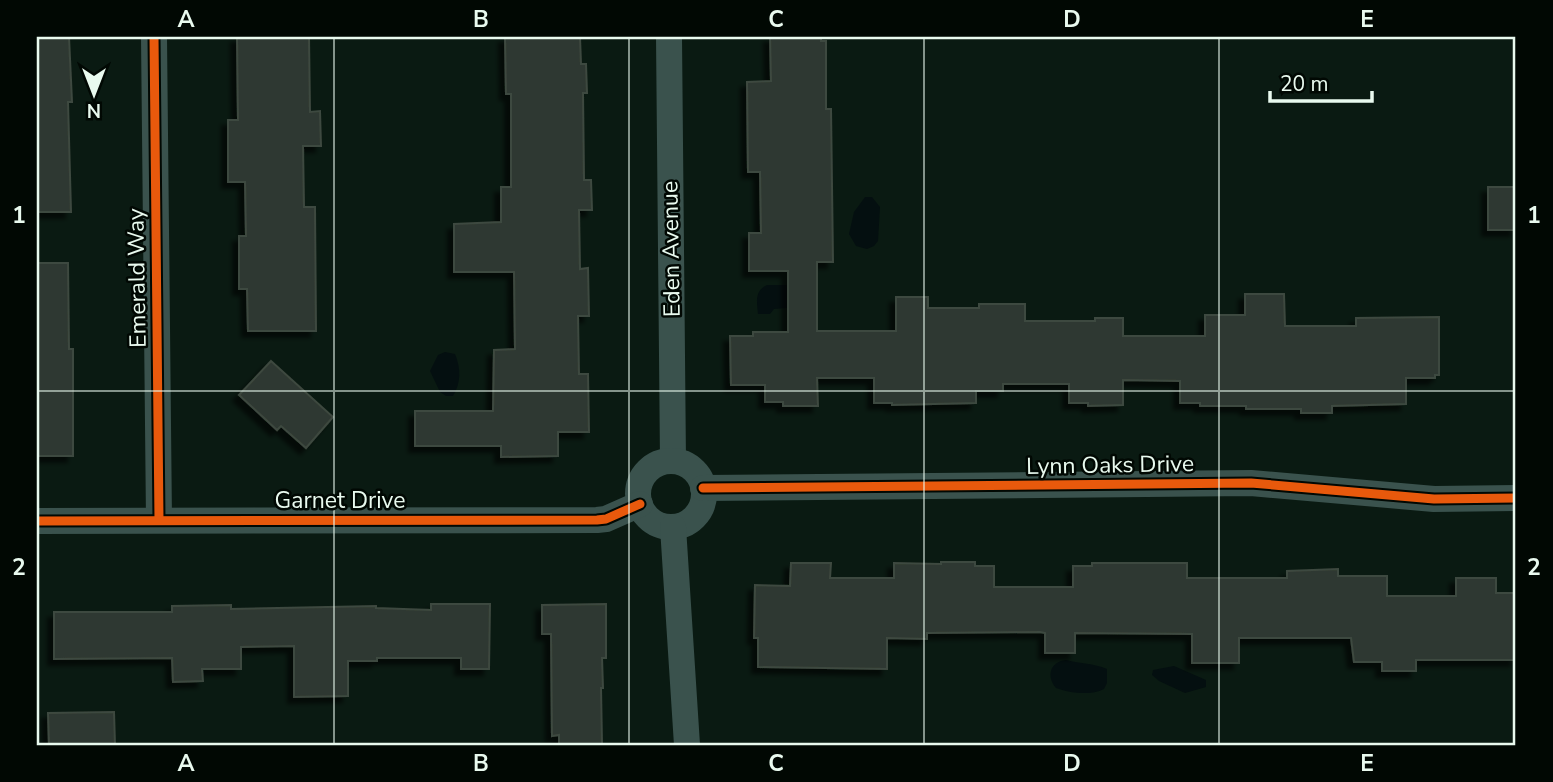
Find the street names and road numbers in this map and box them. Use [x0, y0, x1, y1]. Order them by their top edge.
street label: Eden Avenue [654, 181, 688, 317]
street label: Emerald Way [120, 208, 154, 348]
street label: Lynn Oaks Drive [1026, 448, 1194, 482]
street label: Garnet Drive [275, 485, 405, 516]

